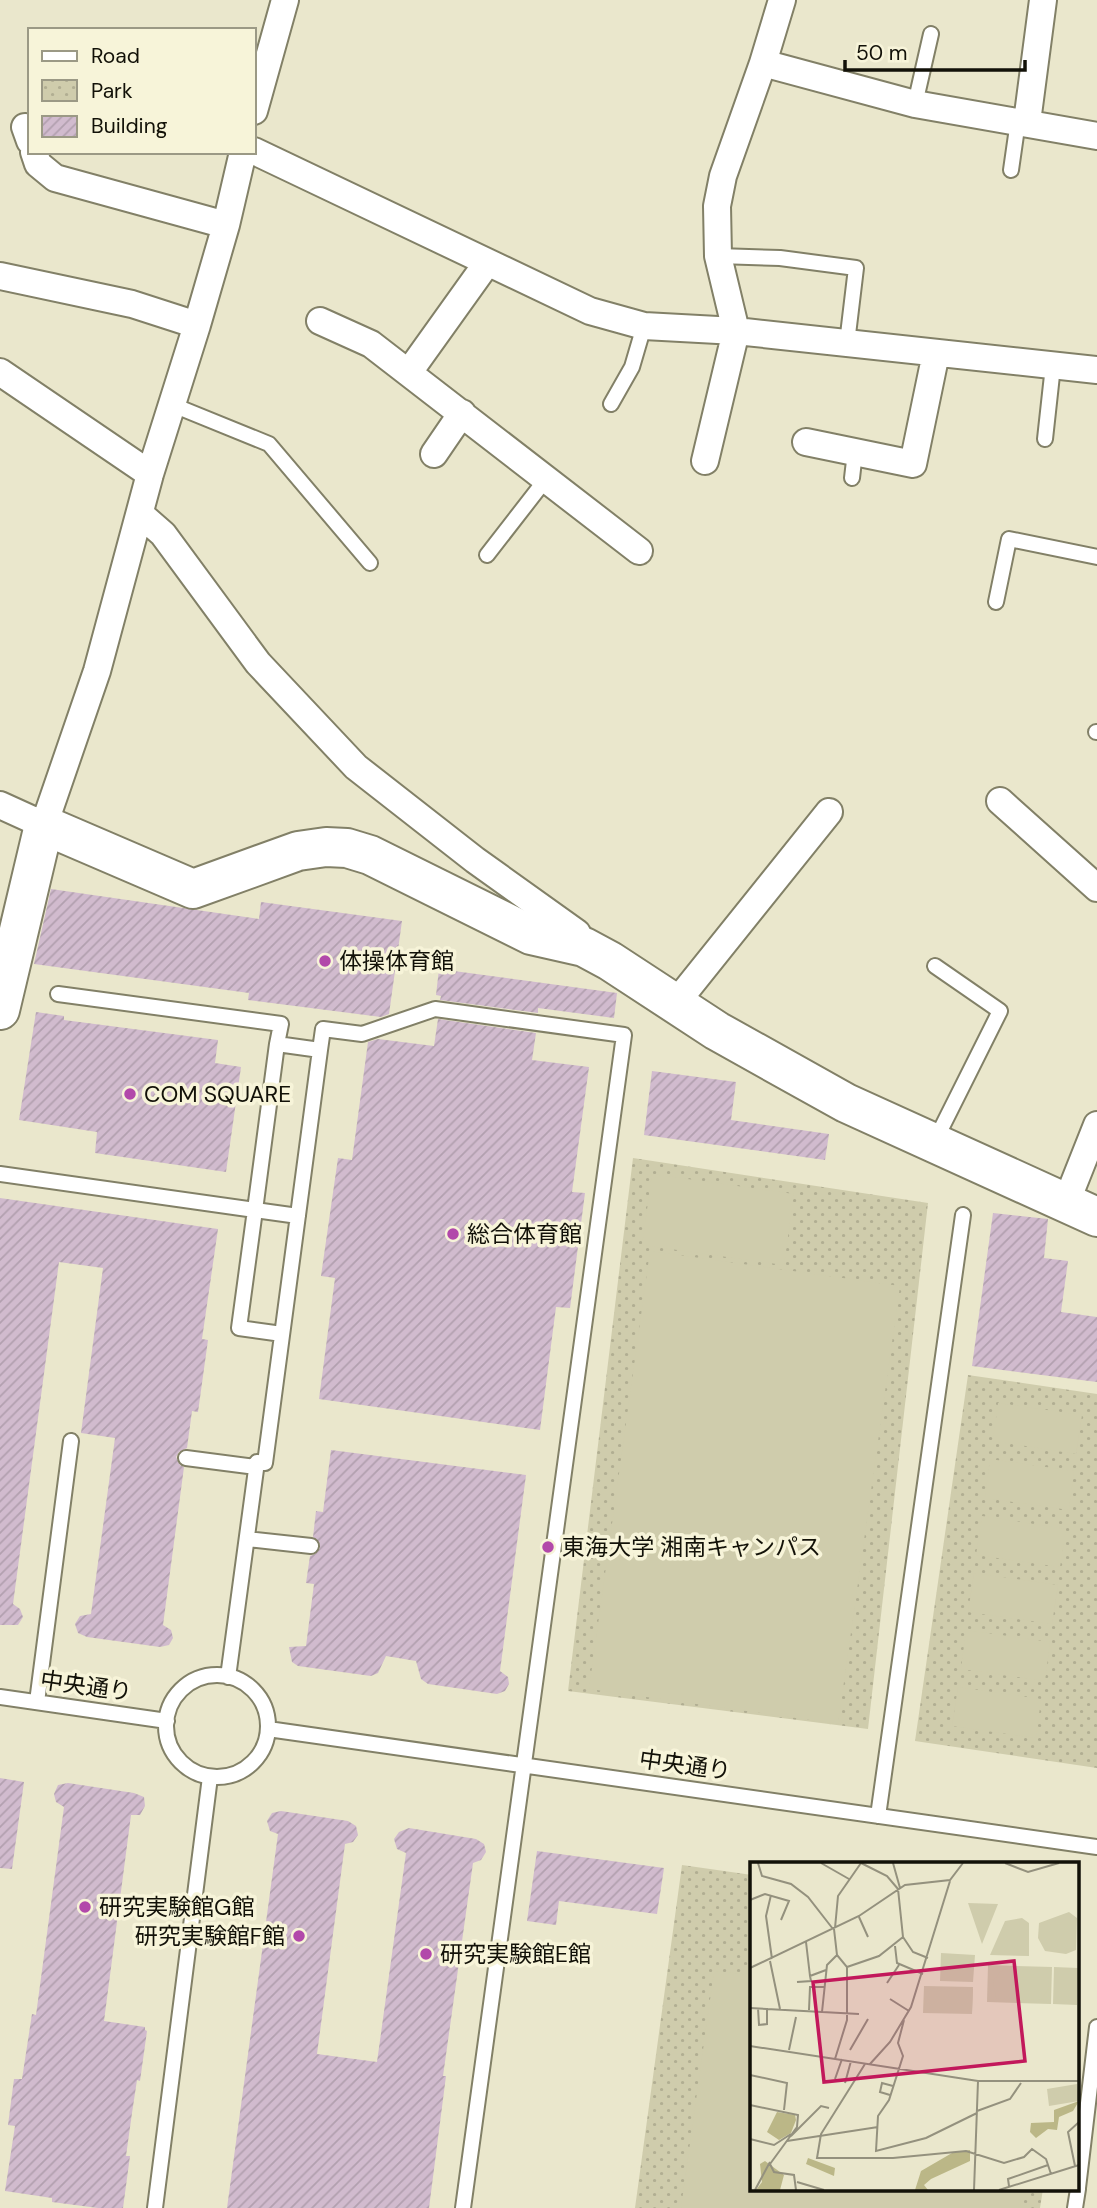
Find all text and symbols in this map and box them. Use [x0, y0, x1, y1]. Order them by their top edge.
legend [28, 28, 256, 154]
scale bar [845, 28, 1025, 72]
text: 50 m [856, 39, 907, 67]
text: Road [91, 42, 140, 70]
text: Park [91, 77, 133, 105]
text: Building [91, 112, 168, 140]
place label: 体操体育館 [339, 946, 454, 976]
marker: 体操体育館 [317, 953, 333, 969]
place label: COM SQUARE [144, 1079, 291, 1109]
marker: COM SQUARE [122, 1086, 138, 1102]
place label: 総合体育館 [467, 1219, 582, 1249]
marker: 総合体育館 [445, 1226, 461, 1242]
place label: 東海大学 湘南キャンパス [562, 1532, 821, 1562]
marker: 東海大学 湘南キャンパス [540, 1539, 556, 1555]
street label: 中央通り [38, 1665, 134, 1707]
street label: 中央通り [637, 1744, 733, 1786]
inset map [750, 1862, 1080, 2190]
place label: 研究実験館G館 [99, 1892, 254, 1922]
marker: 研究実験館G館 [77, 1899, 93, 1915]
place label: 研究実験館F館 [135, 1921, 285, 1951]
marker: 研究実験館F館 [291, 1928, 307, 1944]
place label: 研究実験館E館 [440, 1939, 591, 1969]
marker: 研究実験館E館 [418, 1946, 434, 1962]

